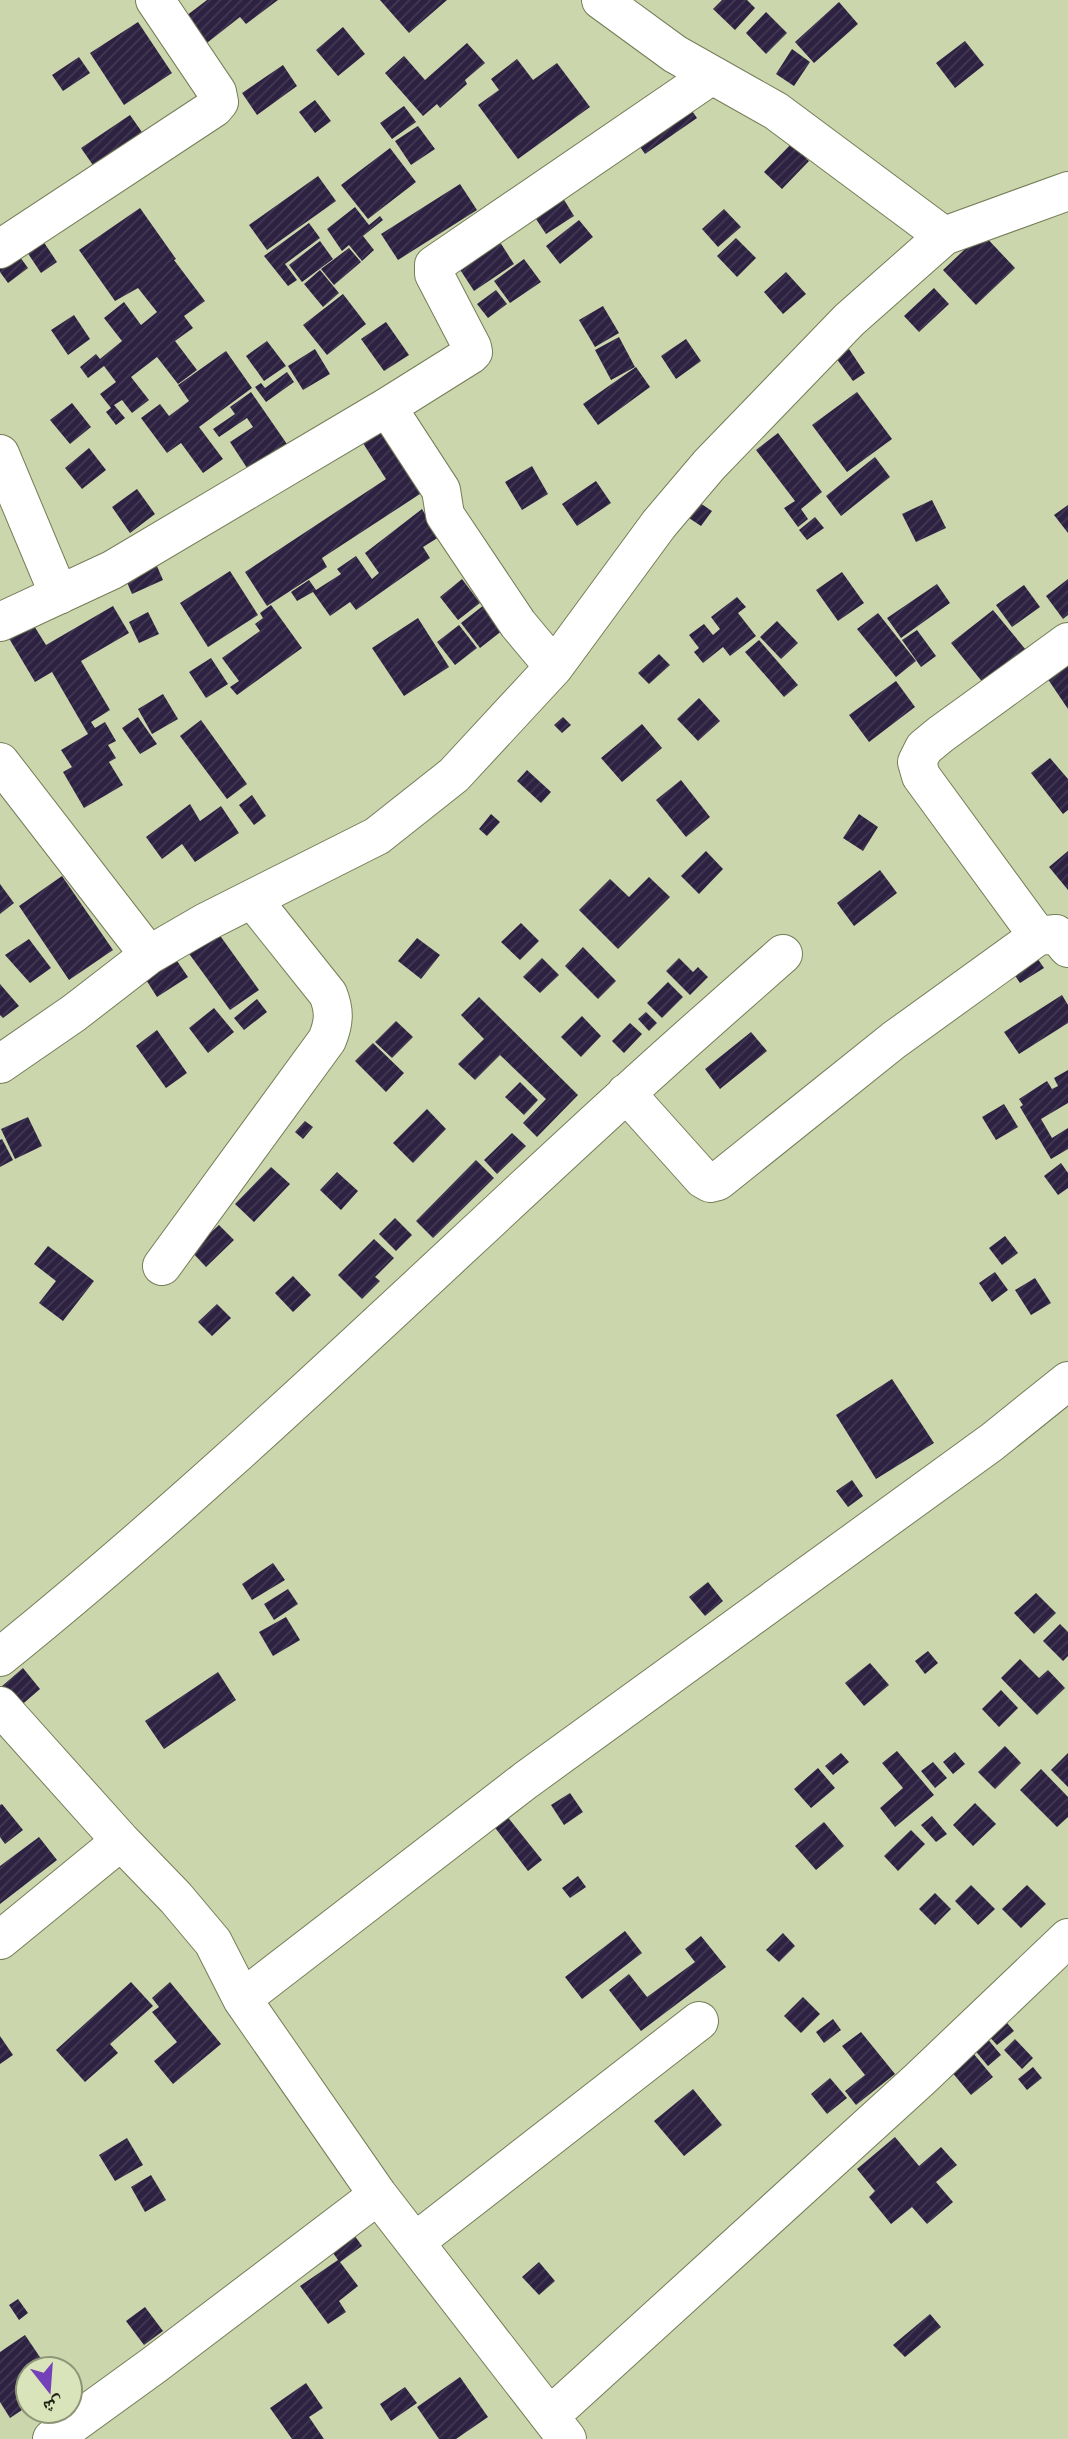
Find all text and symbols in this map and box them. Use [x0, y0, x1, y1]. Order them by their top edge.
north arrow [14, 2355, 84, 2425]
text: ش [41, 2392, 67, 2421]

